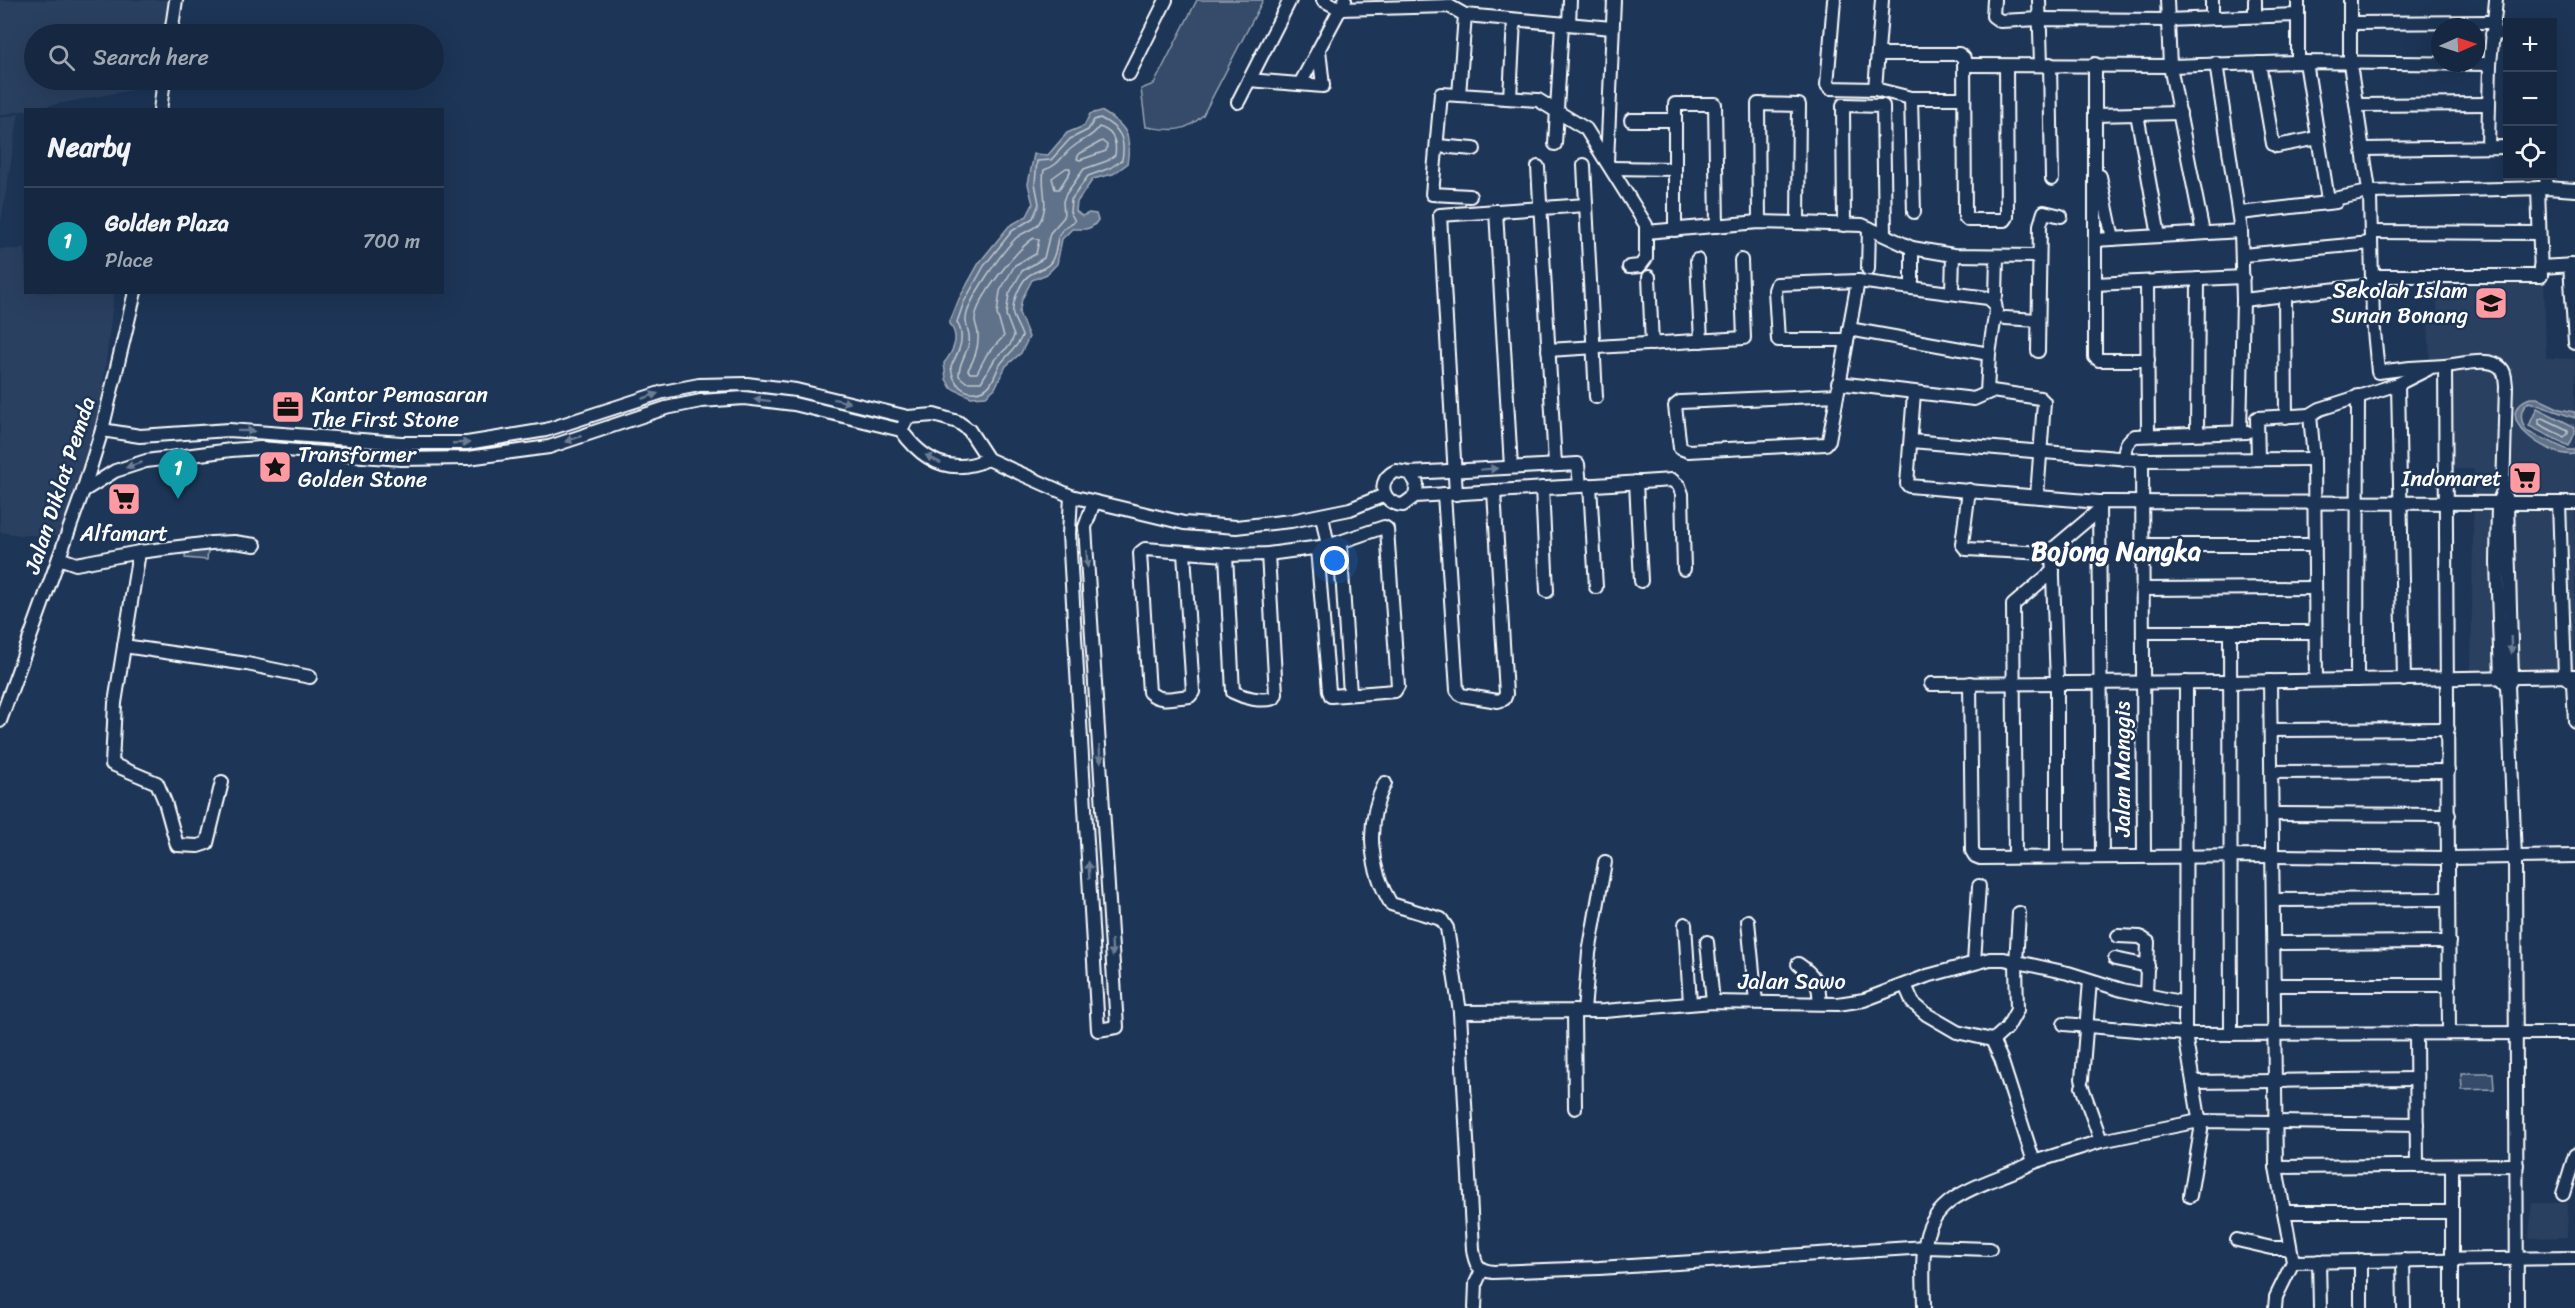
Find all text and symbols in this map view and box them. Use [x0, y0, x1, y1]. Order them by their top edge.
north arrow [2431, 18, 2485, 72]
map controls [2503, 18, 2557, 180]
button: + [2503, 18, 2557, 72]
search box [24, 24, 444, 90]
text: Search here [93, 38, 209, 77]
icon: search [45, 41, 78, 74]
button: − [2503, 72, 2557, 126]
text: Nearby [48, 124, 130, 170]
button: locate [2503, 126, 2557, 180]
text: Golden Plaza [105, 204, 229, 243]
text: 1 [63, 224, 72, 259]
text: 700 m [363, 224, 420, 259]
text: Place [105, 243, 153, 278]
place label: Sekolah Islam Sunan Bonang [2331, 271, 2468, 335]
school or university icon: Sekolah Islam Sunan Bonang [2473, 285, 2509, 321]
place label: Kantor Pemasaran The First Stone [311, 375, 488, 439]
office icon: Kantor Pemasaran The First Stone [270, 389, 306, 425]
one-way arrow [641, 391, 659, 400]
street label: Jalan Diklat Pemda [12, 392, 106, 580]
one-way arrow [752, 396, 771, 405]
one-way arrow [833, 396, 851, 406]
one-way arrow [236, 426, 255, 435]
place label: Transformer Golden Stone [298, 435, 427, 499]
one-way arrow [564, 435, 582, 445]
one-way arrow [452, 438, 471, 447]
place icon: Transformer Golden Stone [257, 449, 293, 485]
pin: 1 [158, 450, 198, 499]
one-way arrow [924, 454, 941, 464]
place label: Indomaret [2400, 459, 2502, 498]
supermarket icon: Indomaret [2507, 460, 2543, 496]
one-way arrow [125, 461, 143, 470]
one-way arrow [1480, 464, 1499, 473]
supermarket icon: Alfamart [106, 481, 142, 517]
place label: Alfamart [79, 514, 168, 553]
district label: Bojong Nangka [2031, 528, 2201, 574]
your location [1320, 546, 1349, 575]
one-way arrow [1083, 550, 1092, 569]
one-way arrow [2506, 636, 2515, 655]
street label: Jalan Manggis [2103, 701, 2142, 838]
one-way arrow [1095, 744, 1104, 763]
one-way arrow [1084, 861, 1093, 880]
one-way arrow [1108, 939, 1117, 958]
street label: Jalan Sawo [1737, 962, 1846, 1001]

